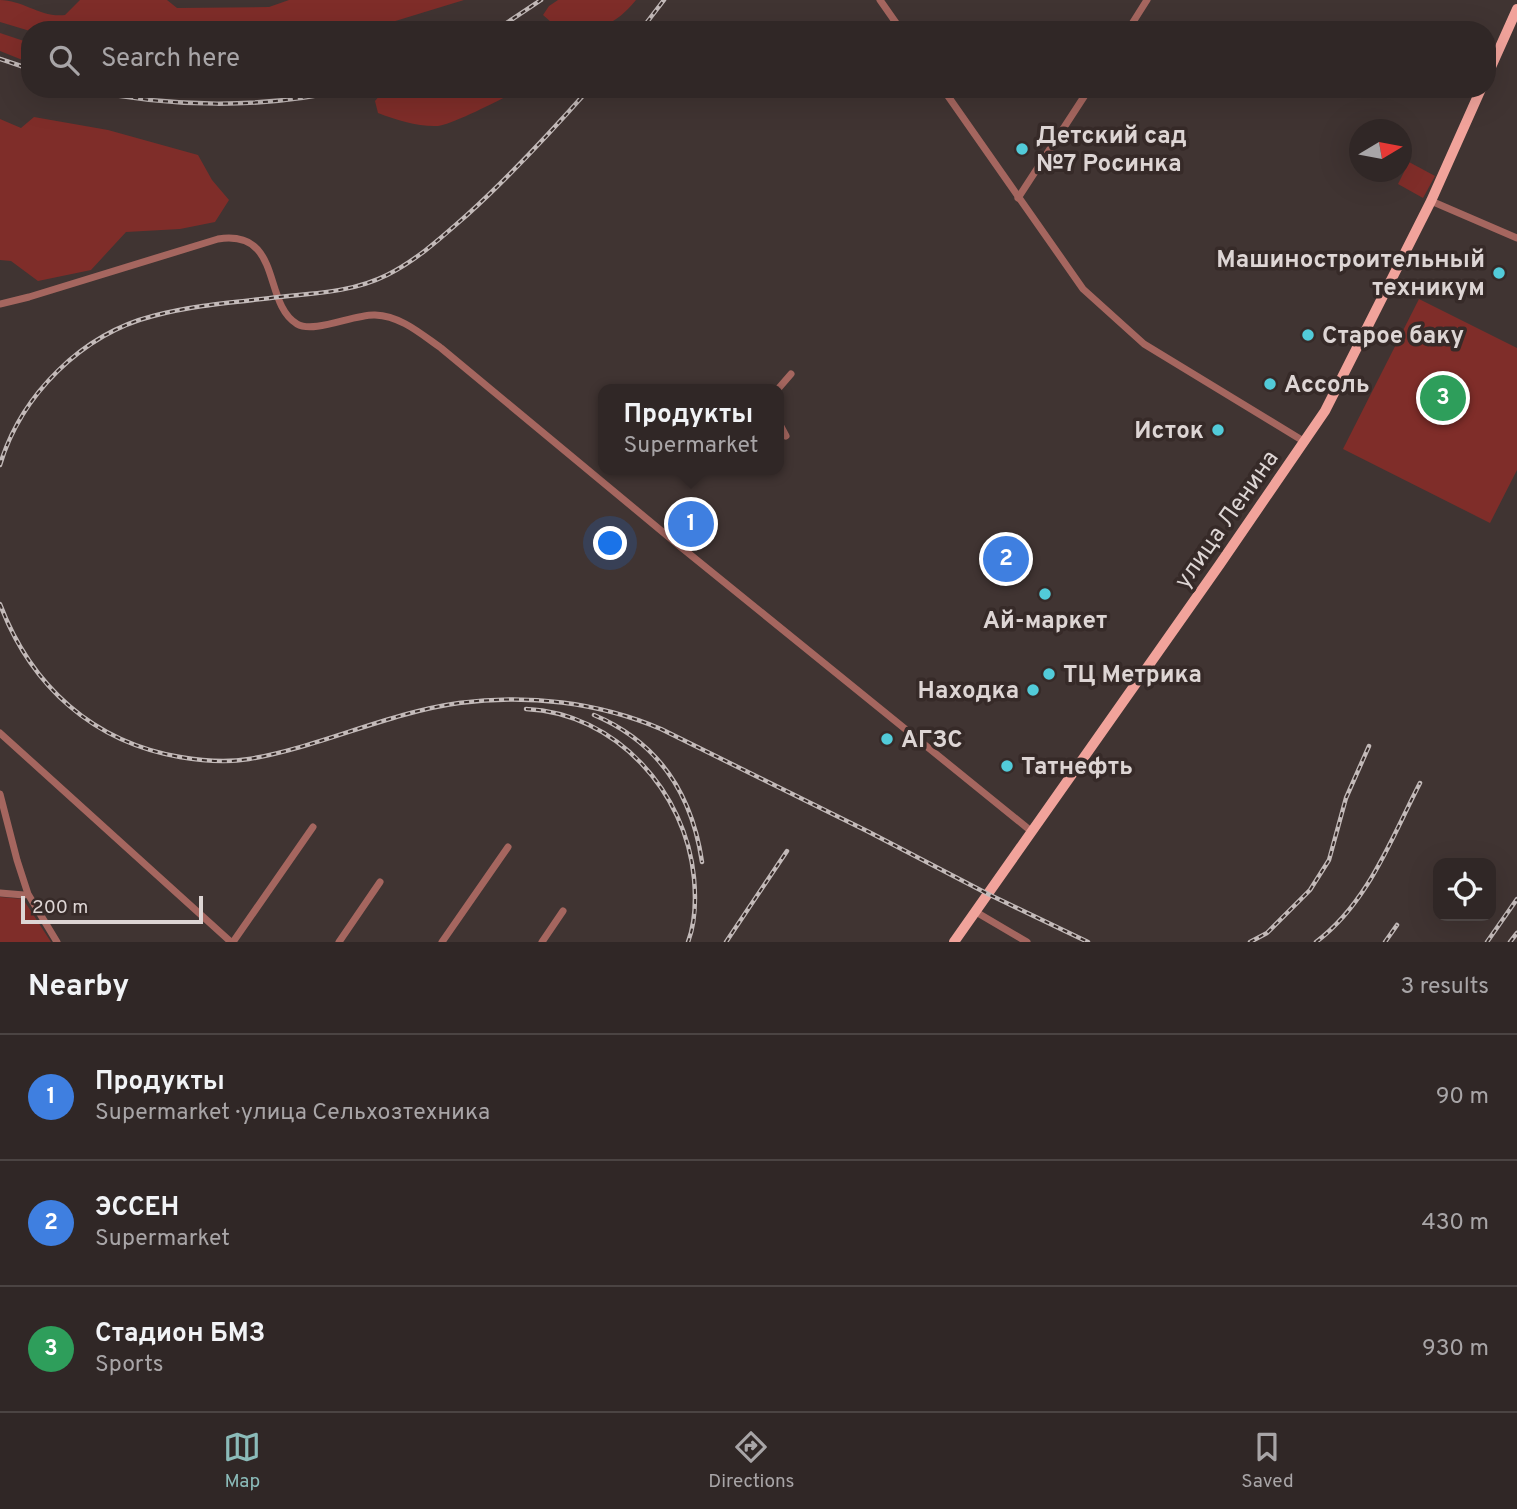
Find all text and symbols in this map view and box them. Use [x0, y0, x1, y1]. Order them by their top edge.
search box [21, 21, 1496, 98]
icon: search [45, 41, 83, 79]
text: Search here [101, 43, 240, 76]
north arrow [1349, 119, 1412, 182]
place label: Детский сад №7 Росинка [1036, 122, 1187, 180]
marker: Детский сад №7 Росинка [1014, 141, 1030, 157]
place label: Машиностроительный техникум [1216, 246, 1485, 304]
marker: Машиностроительный техникум [1491, 265, 1507, 281]
place label: Старое баку [1322, 322, 1464, 352]
marker: Старое баку [1300, 327, 1316, 343]
place label: Ассоль [1284, 371, 1370, 401]
pin: 3 [1420, 372, 1466, 424]
marker: Ассоль [1262, 376, 1278, 392]
popup [598, 384, 784, 475]
text: Продукты [624, 399, 753, 432]
place label: Исток [1134, 417, 1204, 447]
marker: Исток [1210, 422, 1226, 438]
text: Supermarket [624, 432, 758, 461]
street label: улица Ленина [1169, 445, 1286, 595]
pin: 1 [668, 498, 714, 550]
your location [593, 526, 627, 560]
pin: 2 [983, 533, 1029, 585]
marker: Ай-маркет [1037, 586, 1053, 602]
place label: Ай-маркет [983, 607, 1107, 637]
place label: ТЦ Метрика [1063, 661, 1202, 691]
marker: ТЦ Метрика [1041, 666, 1057, 682]
place label: Находка [918, 677, 1019, 707]
marker: Находка [1025, 682, 1041, 698]
place label: АГЗС [901, 726, 963, 756]
marker: АГЗС [879, 731, 895, 747]
place label: Татнефть [1021, 753, 1133, 783]
marker: Татнефть [999, 758, 1015, 774]
map controls [1433, 858, 1496, 921]
button: locate [1433, 858, 1496, 921]
scale bar [21, 893, 203, 925]
text: 200 m [32, 896, 88, 920]
text: Nearby [28, 969, 129, 1006]
text: 3 results [1400, 973, 1489, 1002]
text: Продукты [95, 1066, 225, 1099]
text: 1 [46, 1083, 56, 1112]
text: 90 m [1436, 1083, 1489, 1112]
text: Supermarket · улица Сельхозтехника [95, 1099, 490, 1128]
text: ЭССЕН [95, 1192, 179, 1225]
text: 2 [44, 1209, 58, 1238]
text: 430 m [1421, 1209, 1489, 1238]
text: Supermarket [95, 1225, 230, 1254]
text: Стадион БМЗ [95, 1318, 265, 1351]
text: 3 [44, 1335, 58, 1364]
text: 930 m [1422, 1335, 1489, 1364]
text: Sports [95, 1351, 163, 1380]
tab: Map [223, 1428, 261, 1494]
tab: Directions [708, 1428, 795, 1494]
tab: Saved [1241, 1428, 1294, 1494]

